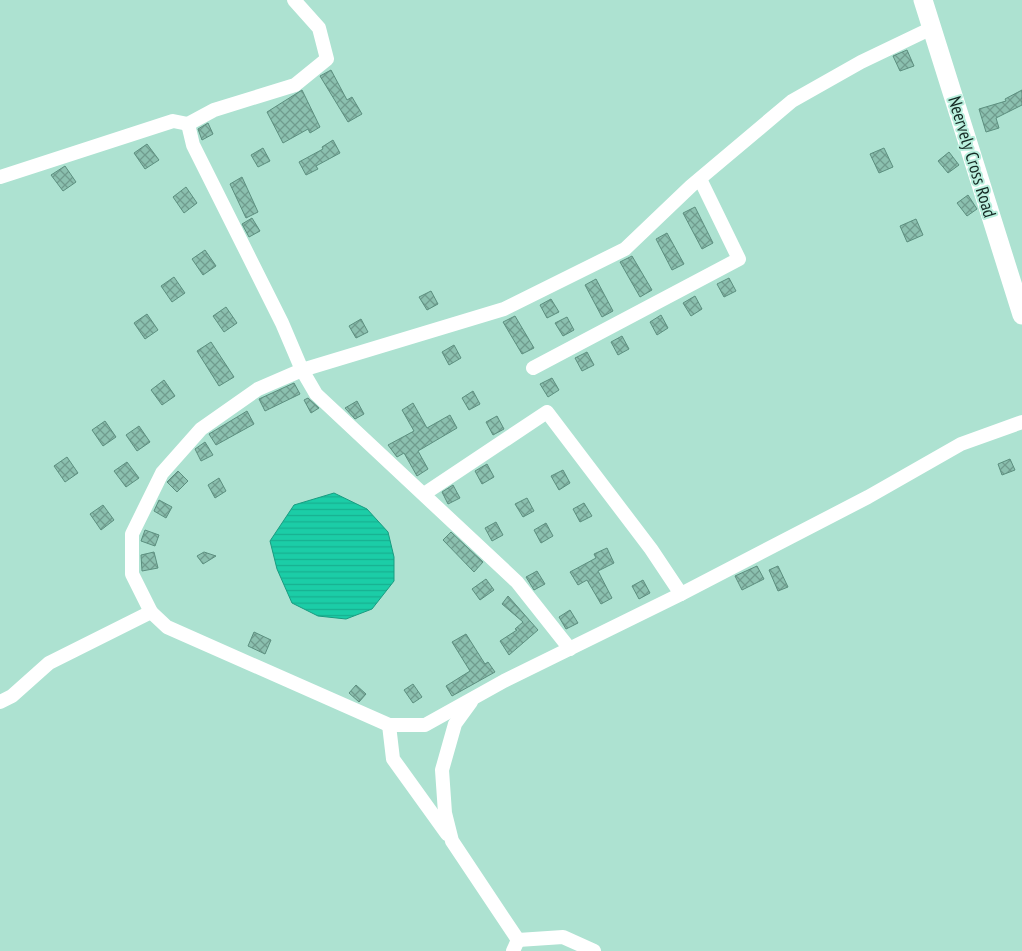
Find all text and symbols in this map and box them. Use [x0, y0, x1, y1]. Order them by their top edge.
street label: Neervely Cross Road [943, 94, 1002, 220]

